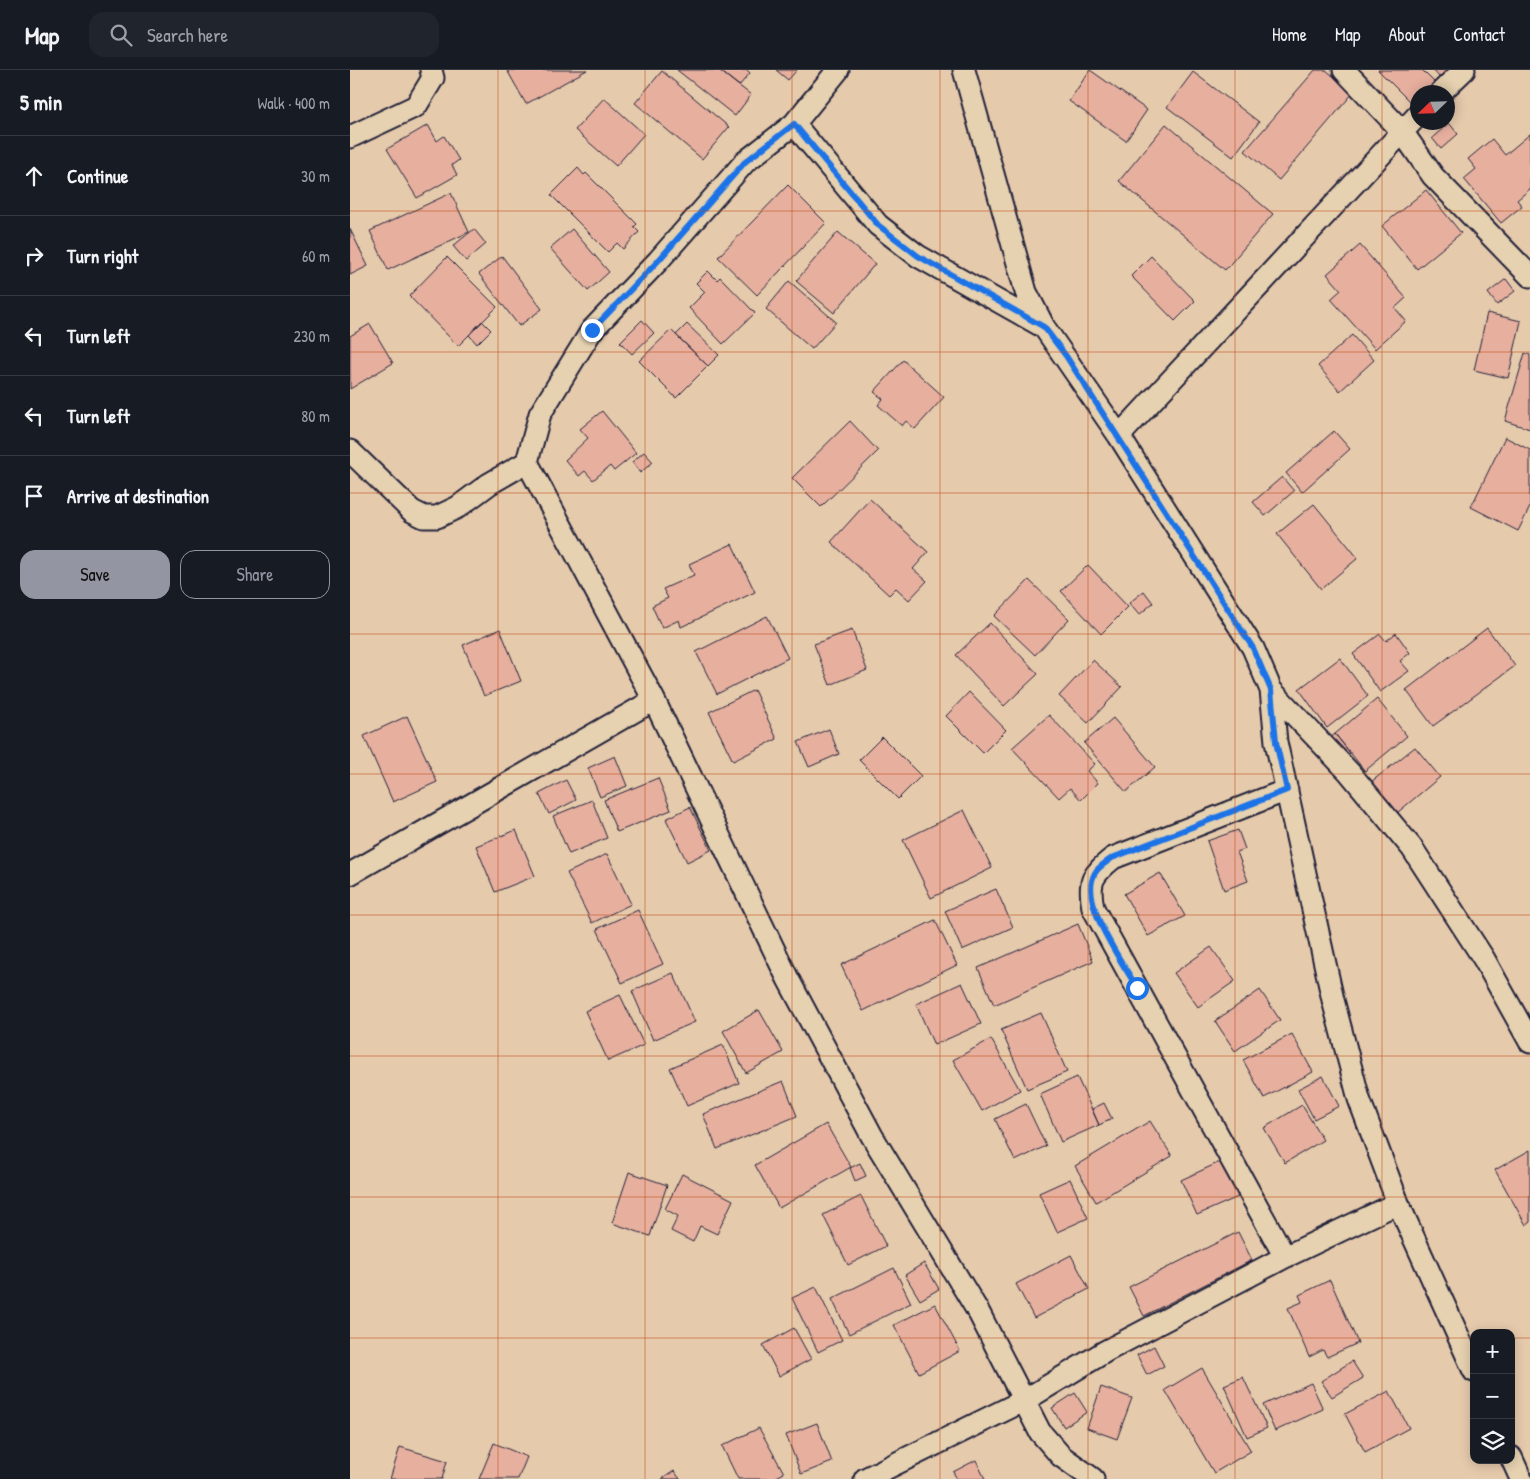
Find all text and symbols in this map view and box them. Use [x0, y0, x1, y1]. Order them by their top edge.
search box [89, 12, 439, 57]
text: Map [25, 19, 59, 51]
icon: search [107, 21, 135, 49]
text: Search here [147, 22, 228, 48]
text: Home [1272, 22, 1307, 47]
text: Map [1335, 22, 1360, 47]
text: About [1388, 22, 1425, 47]
text: Contact [1453, 22, 1505, 47]
north arrow [1410, 85, 1455, 130]
text: 5 min [20, 88, 62, 117]
text: Walk · 400 m [258, 92, 330, 114]
icon: ahead [20, 162, 48, 190]
text: Continue [67, 163, 128, 189]
text: 30 m [301, 165, 330, 187]
icon: right [20, 242, 48, 270]
text: Turn right [67, 243, 138, 269]
text: 60 m [302, 245, 330, 267]
route end [581, 319, 604, 342]
icon: left [20, 322, 48, 350]
text: Turn left [67, 323, 130, 349]
text: 230 m [294, 325, 330, 347]
icon: left [20, 402, 48, 430]
text: Turn left [67, 403, 130, 429]
text: 80 m [301, 405, 330, 427]
icon: arrive [20, 482, 48, 510]
text: Arrive at destination [67, 483, 209, 509]
button: Save [20, 550, 170, 599]
button: Share [180, 550, 330, 599]
route start [1126, 977, 1149, 1000]
map controls [1470, 1329, 1515, 1464]
button: + [1470, 1329, 1515, 1374]
button: − [1470, 1374, 1515, 1419]
button: layers [1470, 1419, 1515, 1464]

